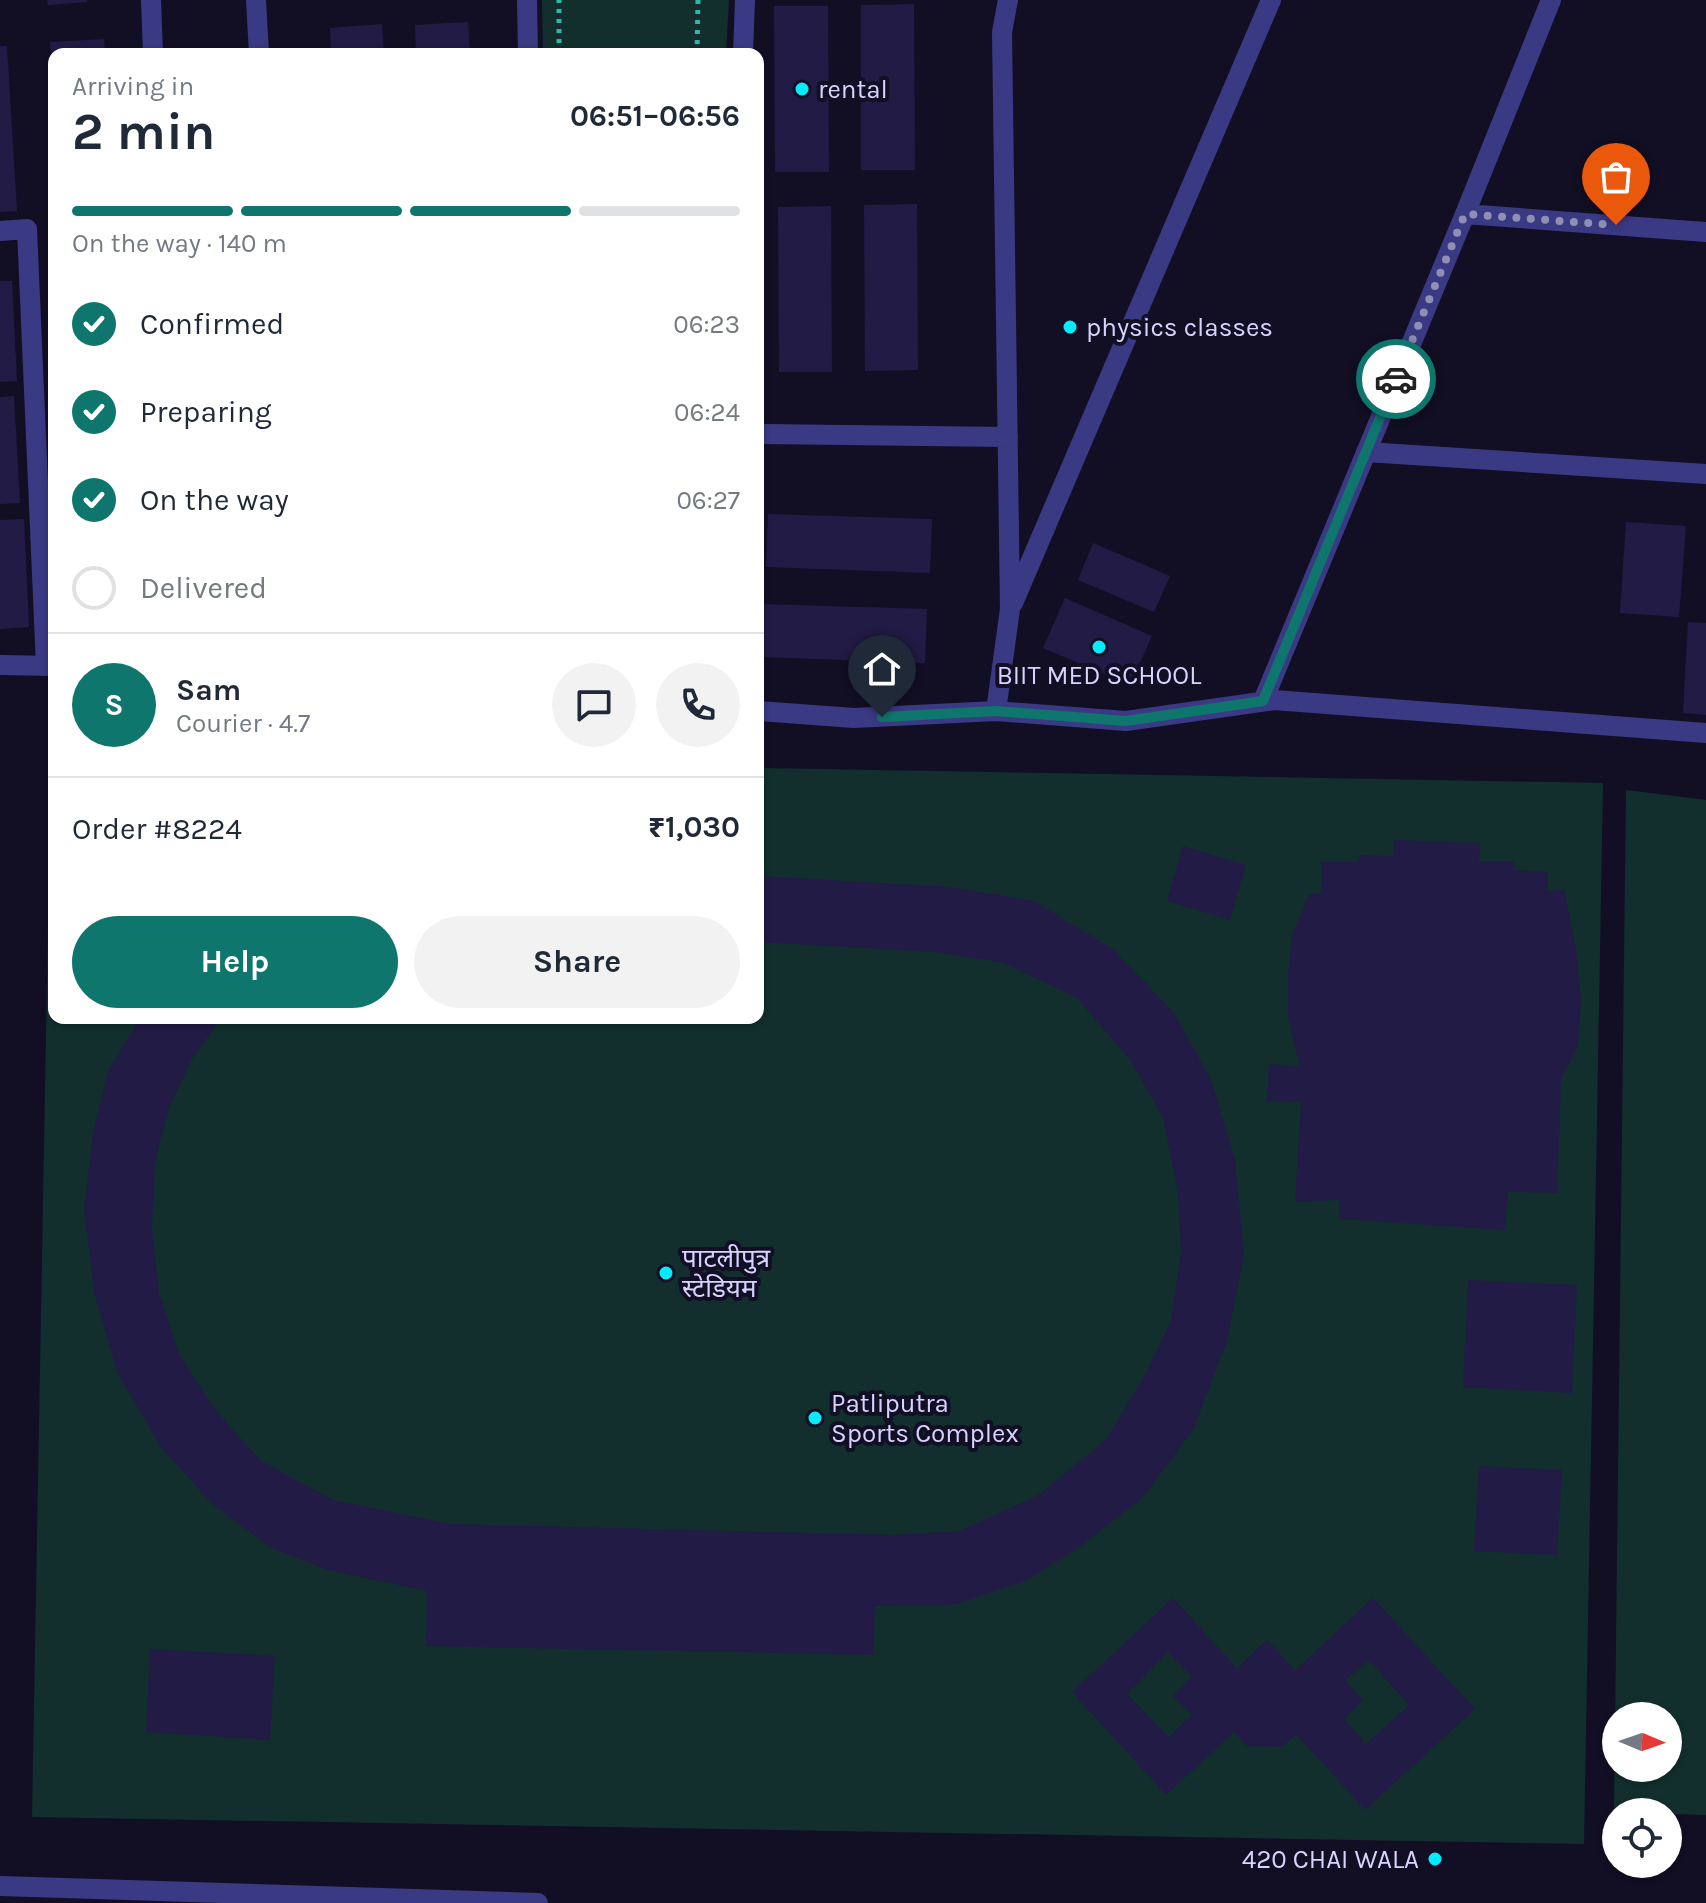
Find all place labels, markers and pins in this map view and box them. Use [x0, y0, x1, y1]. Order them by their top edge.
place label: rental [818, 74, 888, 105]
marker: rental [793, 80, 811, 98]
pin [1582, 143, 1650, 225]
place label: physics classes [1086, 312, 1273, 343]
marker: physics classes [1061, 318, 1079, 336]
pin [848, 635, 916, 717]
marker: BIIT MED SCHOOL [1090, 638, 1108, 656]
place label: BIIT MED SCHOOL [997, 660, 1201, 691]
place label: पाटलीपुत्र स्टेडियम [682, 1243, 771, 1304]
marker: पाटलीपुत्र स्टेडियम [657, 1264, 675, 1282]
place label: Patliputra Sports Complex [831, 1388, 1019, 1449]
marker: Patliputra Sports Complex [806, 1409, 824, 1427]
place label: 420 CHAI WALA [1242, 1844, 1419, 1875]
marker: 420 CHAI WALA [1426, 1850, 1444, 1868]

